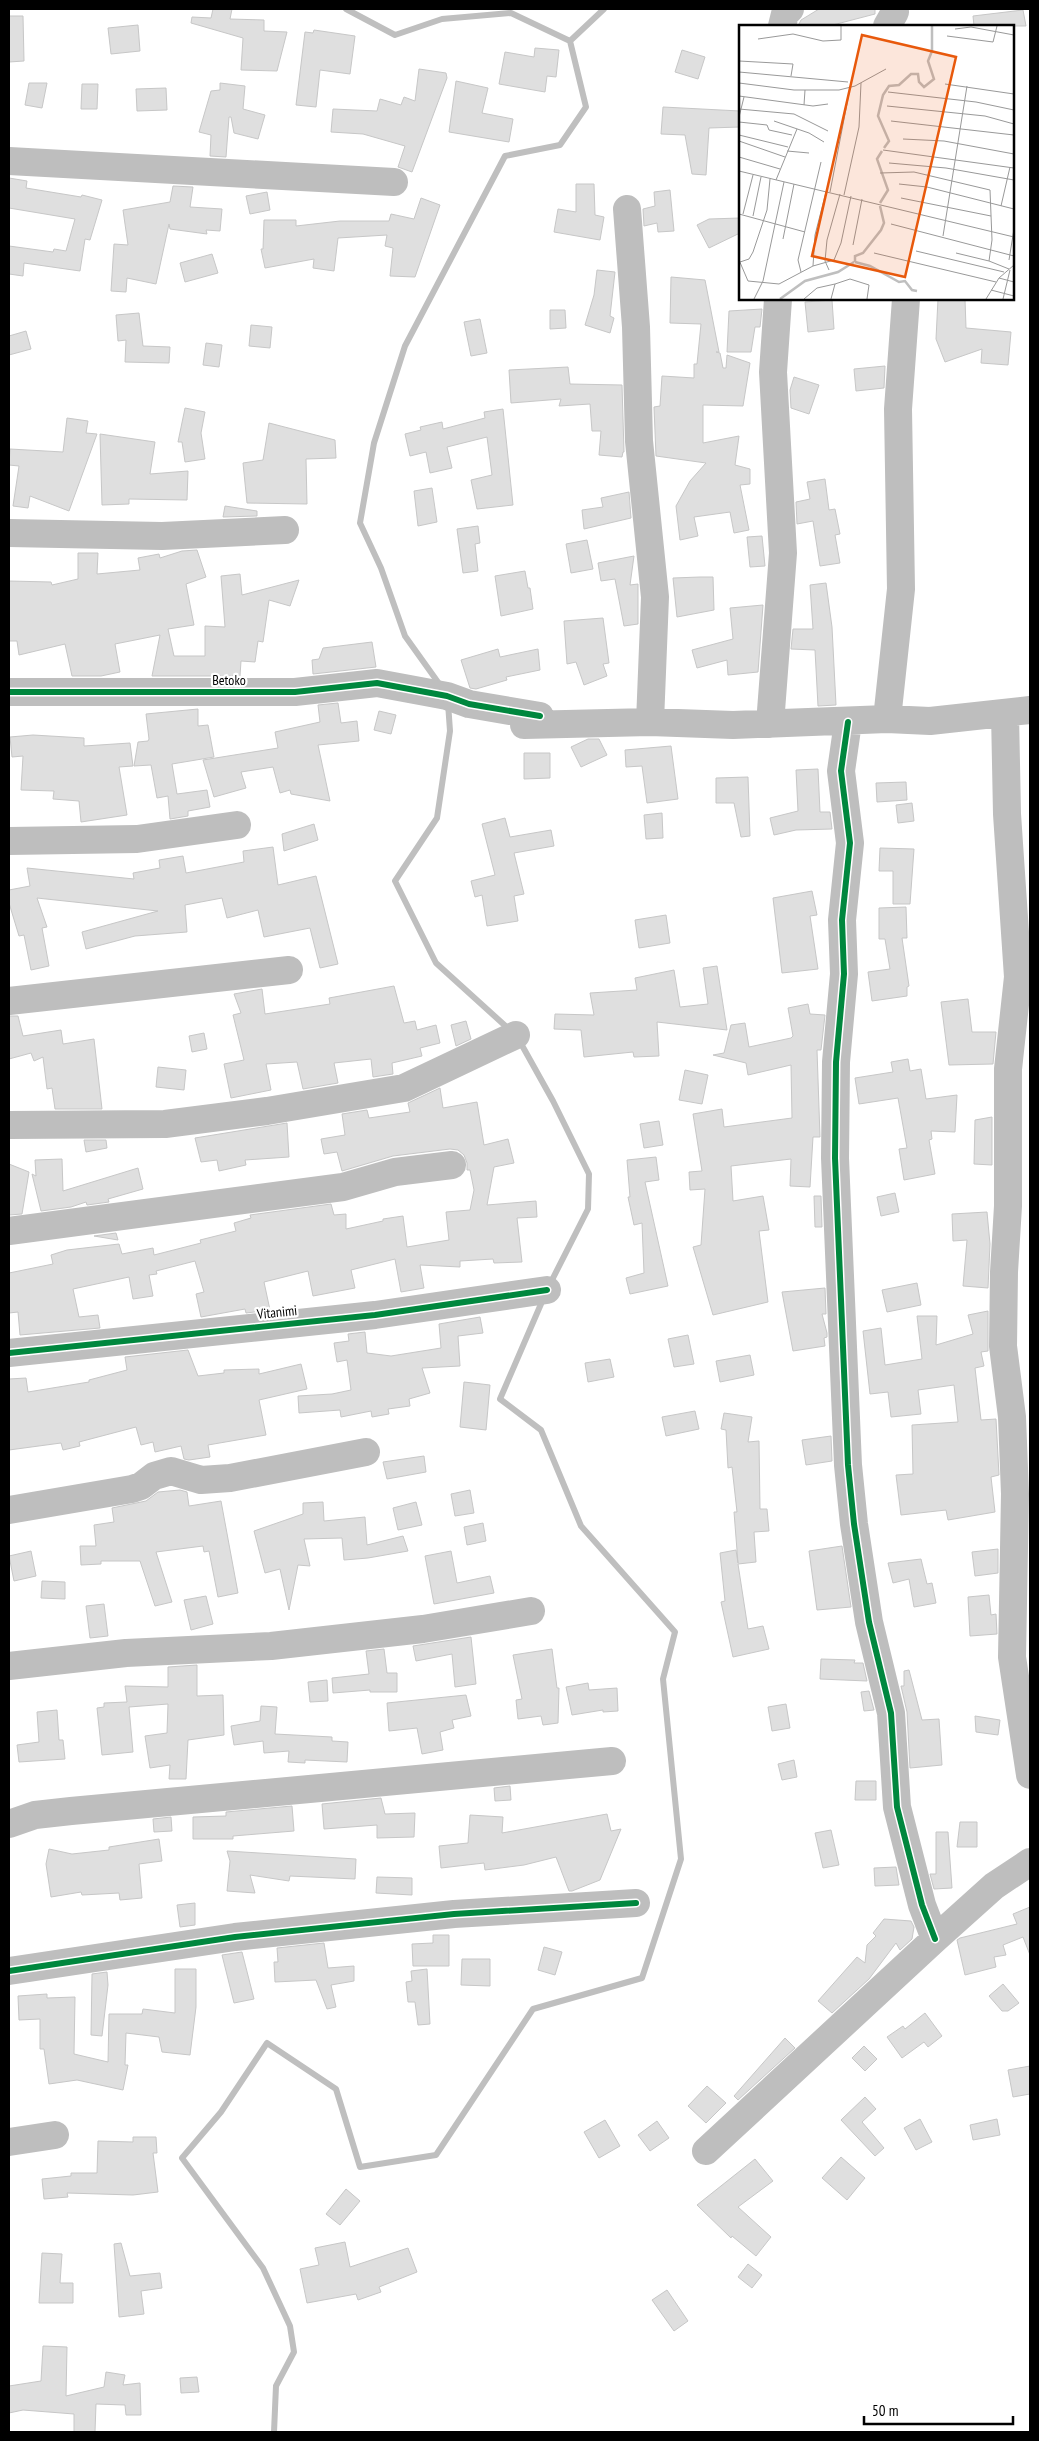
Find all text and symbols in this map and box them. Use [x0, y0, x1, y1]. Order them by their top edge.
inset map [739, 25, 1014, 300]
street label: Betoko [212, 671, 246, 689]
street label: Vitanimi [255, 1301, 298, 1323]
scale bar [864, 2394, 1013, 2426]
text: 50 m [872, 2401, 898, 2420]

